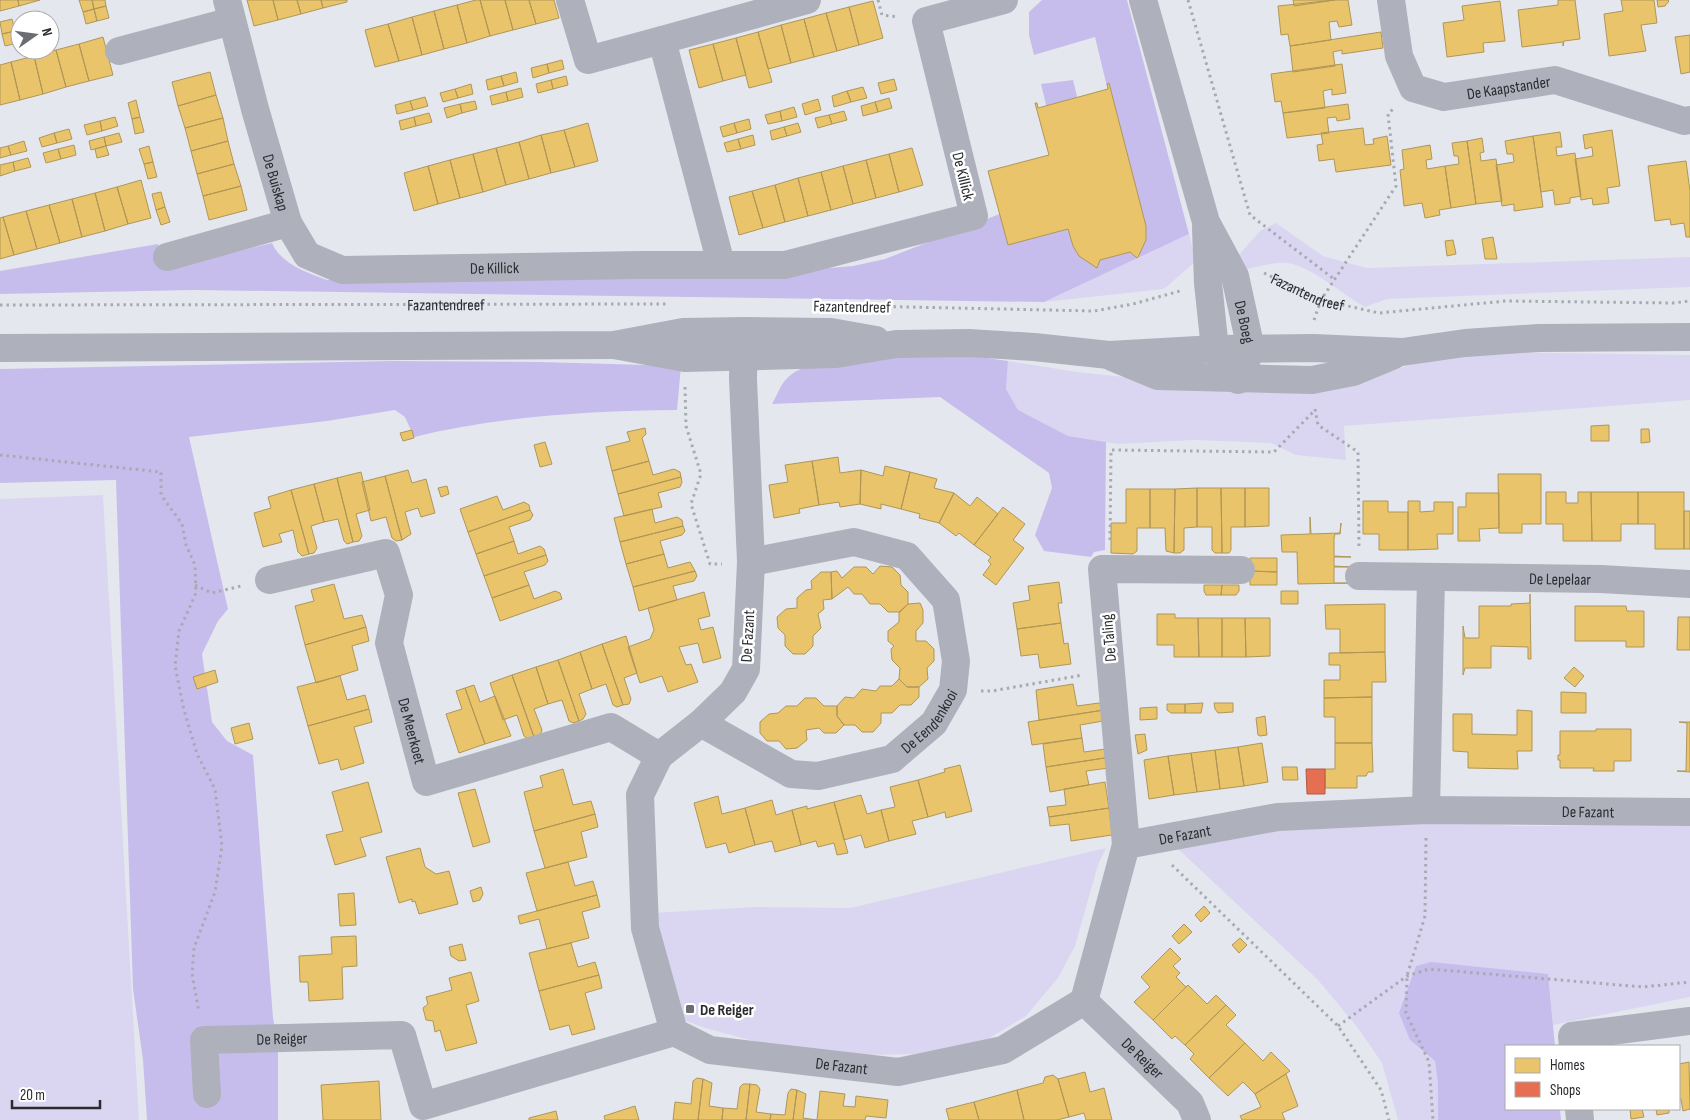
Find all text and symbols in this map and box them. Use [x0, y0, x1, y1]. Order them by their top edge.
north arrow [10, 10, 60, 60]
text: N [38, 26, 56, 38]
street label: De Kaapstander [1466, 73, 1552, 104]
street label: De Killick [947, 150, 978, 202]
street label: De Buiskap [258, 152, 292, 214]
street label: De Killick [470, 259, 519, 279]
street label: Fazantendreef [1268, 270, 1346, 316]
street label: Fazantendreef [407, 296, 485, 315]
street label: Fazantendreef [813, 297, 891, 318]
street label: De Boeg [1230, 299, 1258, 345]
street label: De Lepelaar [1529, 570, 1592, 590]
street label: De Fazant [738, 609, 759, 663]
street label: De Taling [1098, 613, 1121, 663]
street label: De Eendenkooi [898, 686, 962, 758]
street label: De Meerkoet [393, 696, 429, 766]
street label: De Fazant [1562, 803, 1615, 822]
street label: De Fazant [1158, 822, 1213, 850]
place label: De Reiger [700, 1001, 754, 1020]
marker: De Reiger [684, 1003, 696, 1015]
street label: De Reiger [256, 1029, 308, 1050]
street label: De Reiger [1117, 1034, 1167, 1084]
legend [1505, 1045, 1680, 1110]
street label: De Fazant [814, 1054, 869, 1079]
text: Homes [1550, 1056, 1585, 1075]
scale bar [12, 1078, 100, 1110]
text: Shops [1550, 1081, 1581, 1100]
text: 20 m [20, 1086, 45, 1105]

